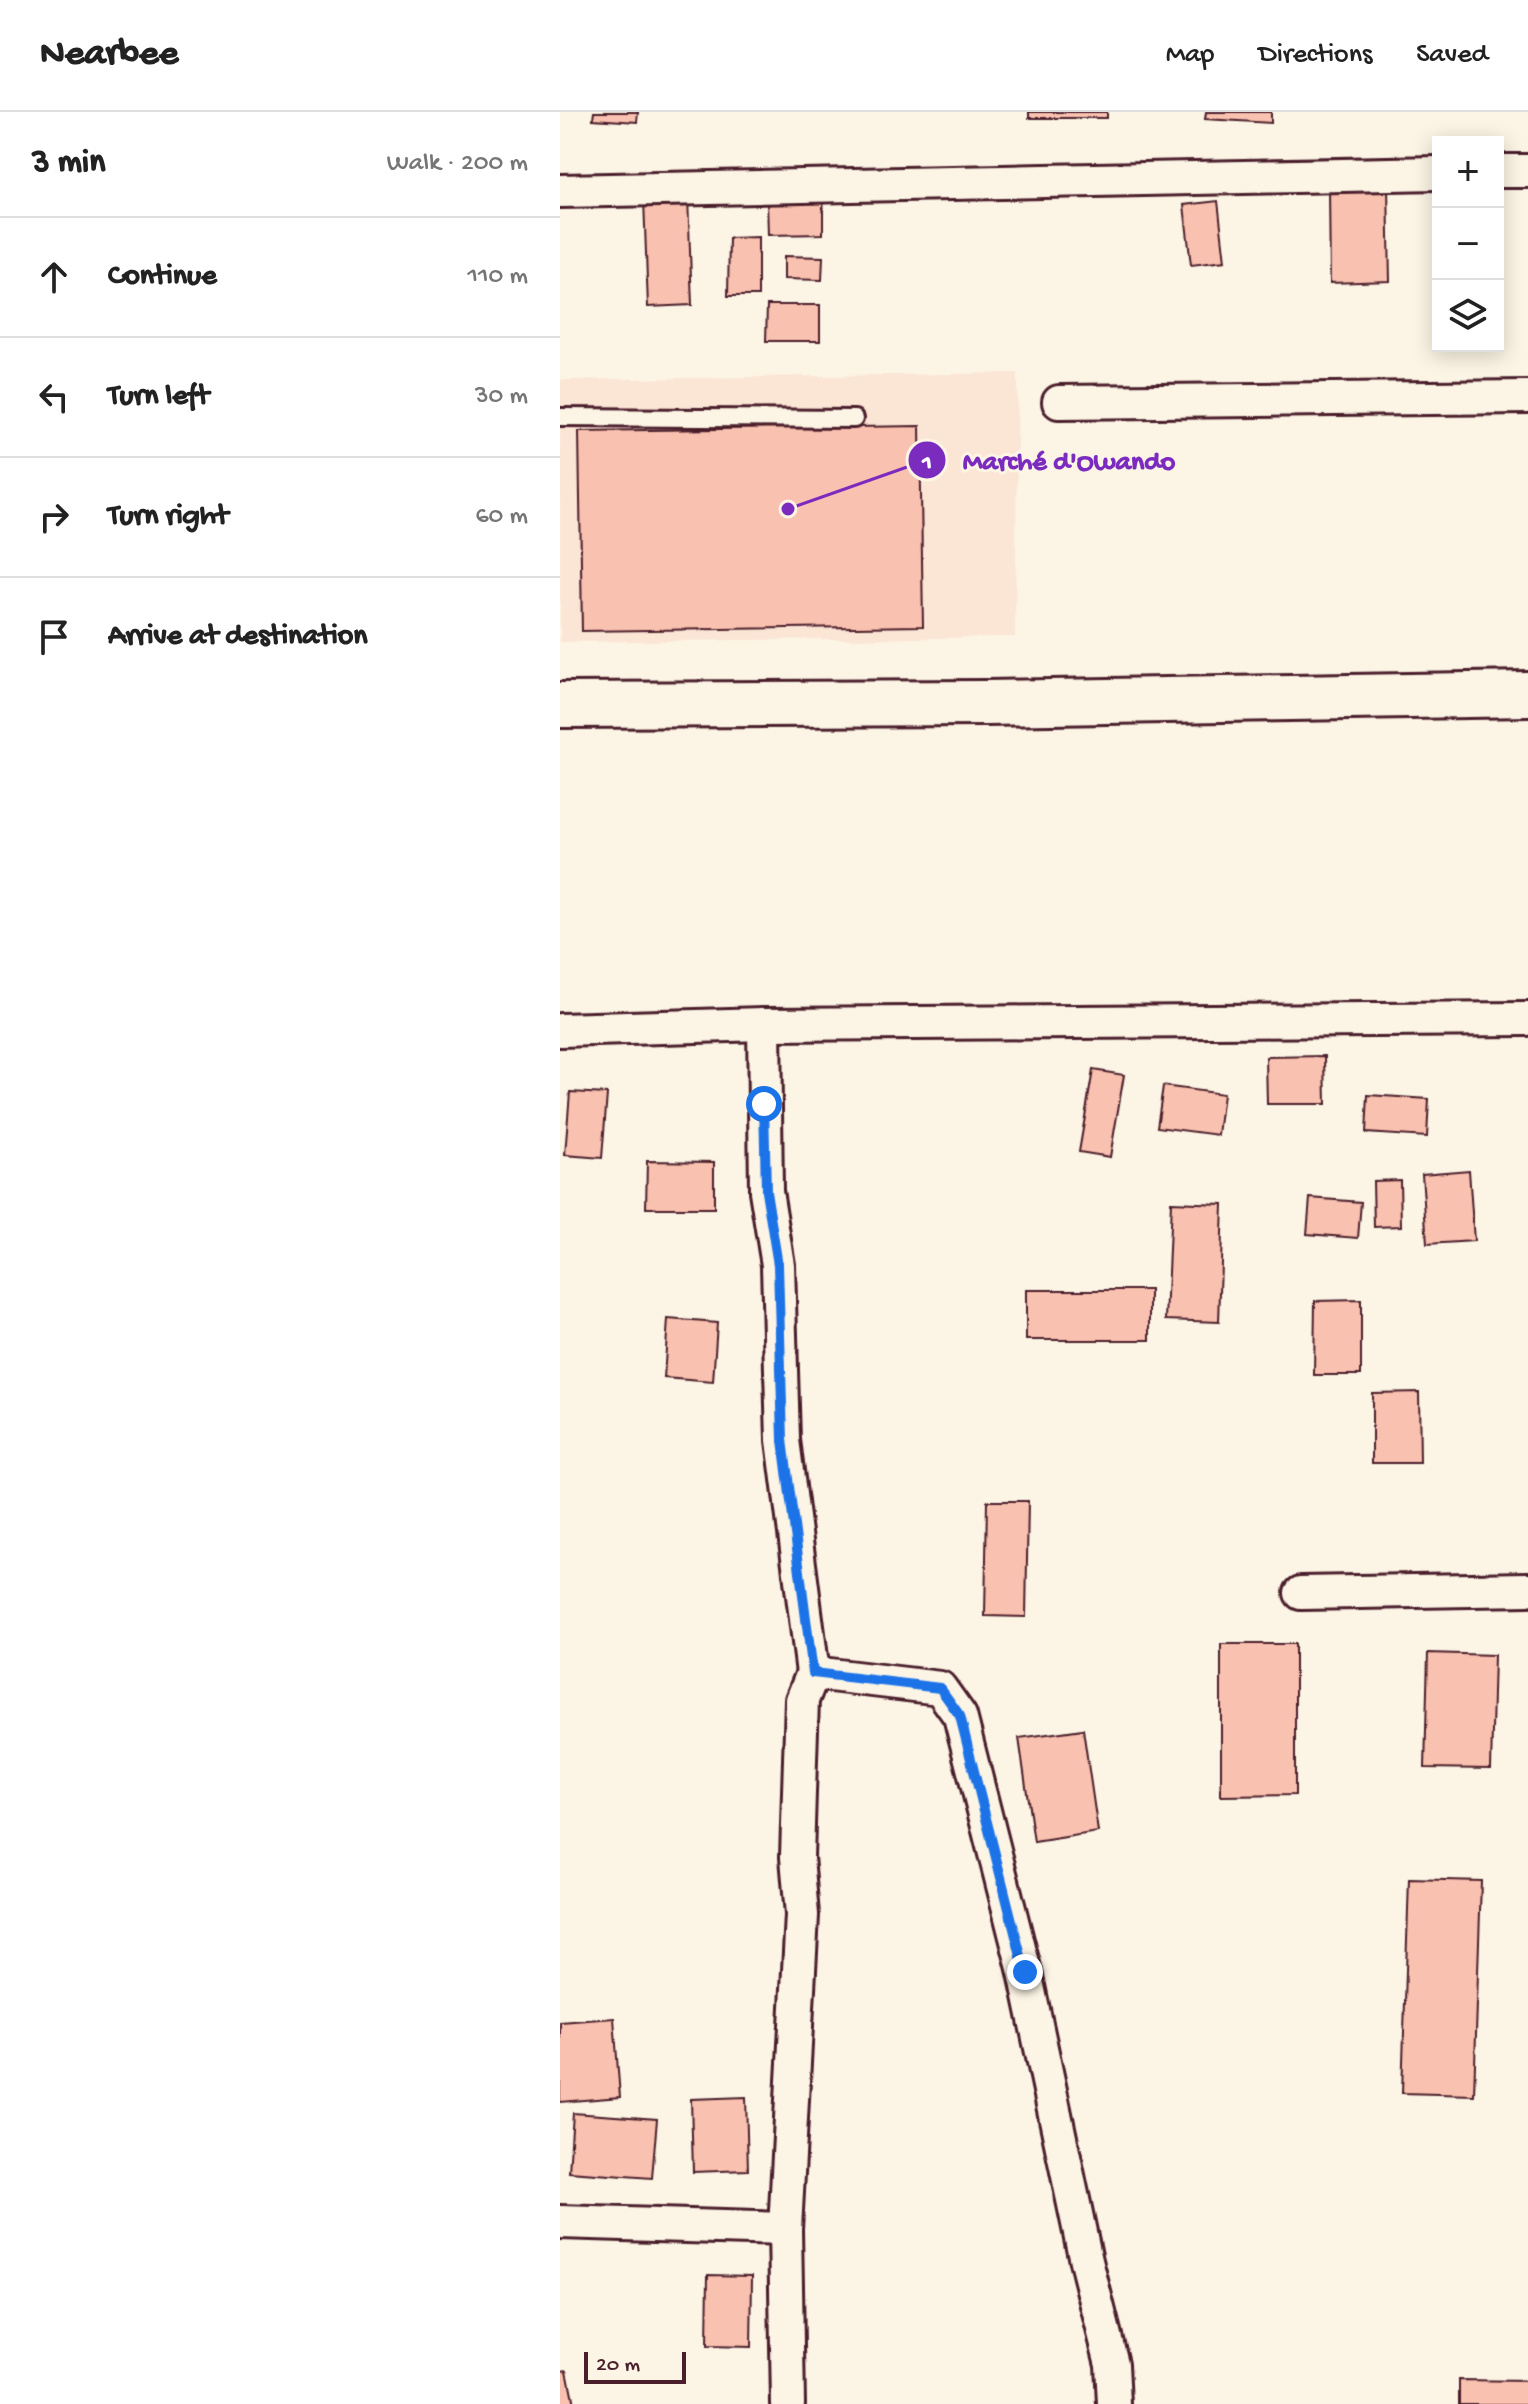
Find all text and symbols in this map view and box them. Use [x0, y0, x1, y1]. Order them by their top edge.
text: Nearbee [40, 33, 178, 77]
text: Map [1166, 39, 1214, 72]
text: Directions [1258, 39, 1372, 72]
text: Saved [1416, 39, 1488, 72]
map controls [1432, 136, 1504, 352]
button: + [1432, 136, 1504, 208]
text: 3 min [32, 144, 105, 184]
text: Walk · 200 m [387, 149, 528, 180]
button: − [1432, 208, 1504, 280]
icon: ahead [32, 255, 76, 299]
text: Continue [108, 260, 217, 295]
text: 110 m [468, 262, 528, 293]
button: layers [1432, 280, 1504, 352]
icon: left [32, 375, 76, 419]
text: Turn left [108, 380, 209, 415]
text: 30 m [475, 382, 528, 413]
callout: Marché d'Owando [907, 434, 1191, 486]
text: Marché d'Owando [963, 447, 1176, 480]
text: 1 [921, 449, 932, 478]
icon: right [32, 495, 76, 539]
text: Turn right [108, 500, 228, 535]
text: 60 m [475, 502, 528, 533]
icon: arrive [32, 615, 76, 659]
text: Arrive at destination [108, 620, 368, 655]
route start [746, 1086, 782, 1122]
route end [1007, 1954, 1043, 1990]
scale bar [584, 2348, 686, 2384]
text: 20 m [596, 2353, 640, 2379]

